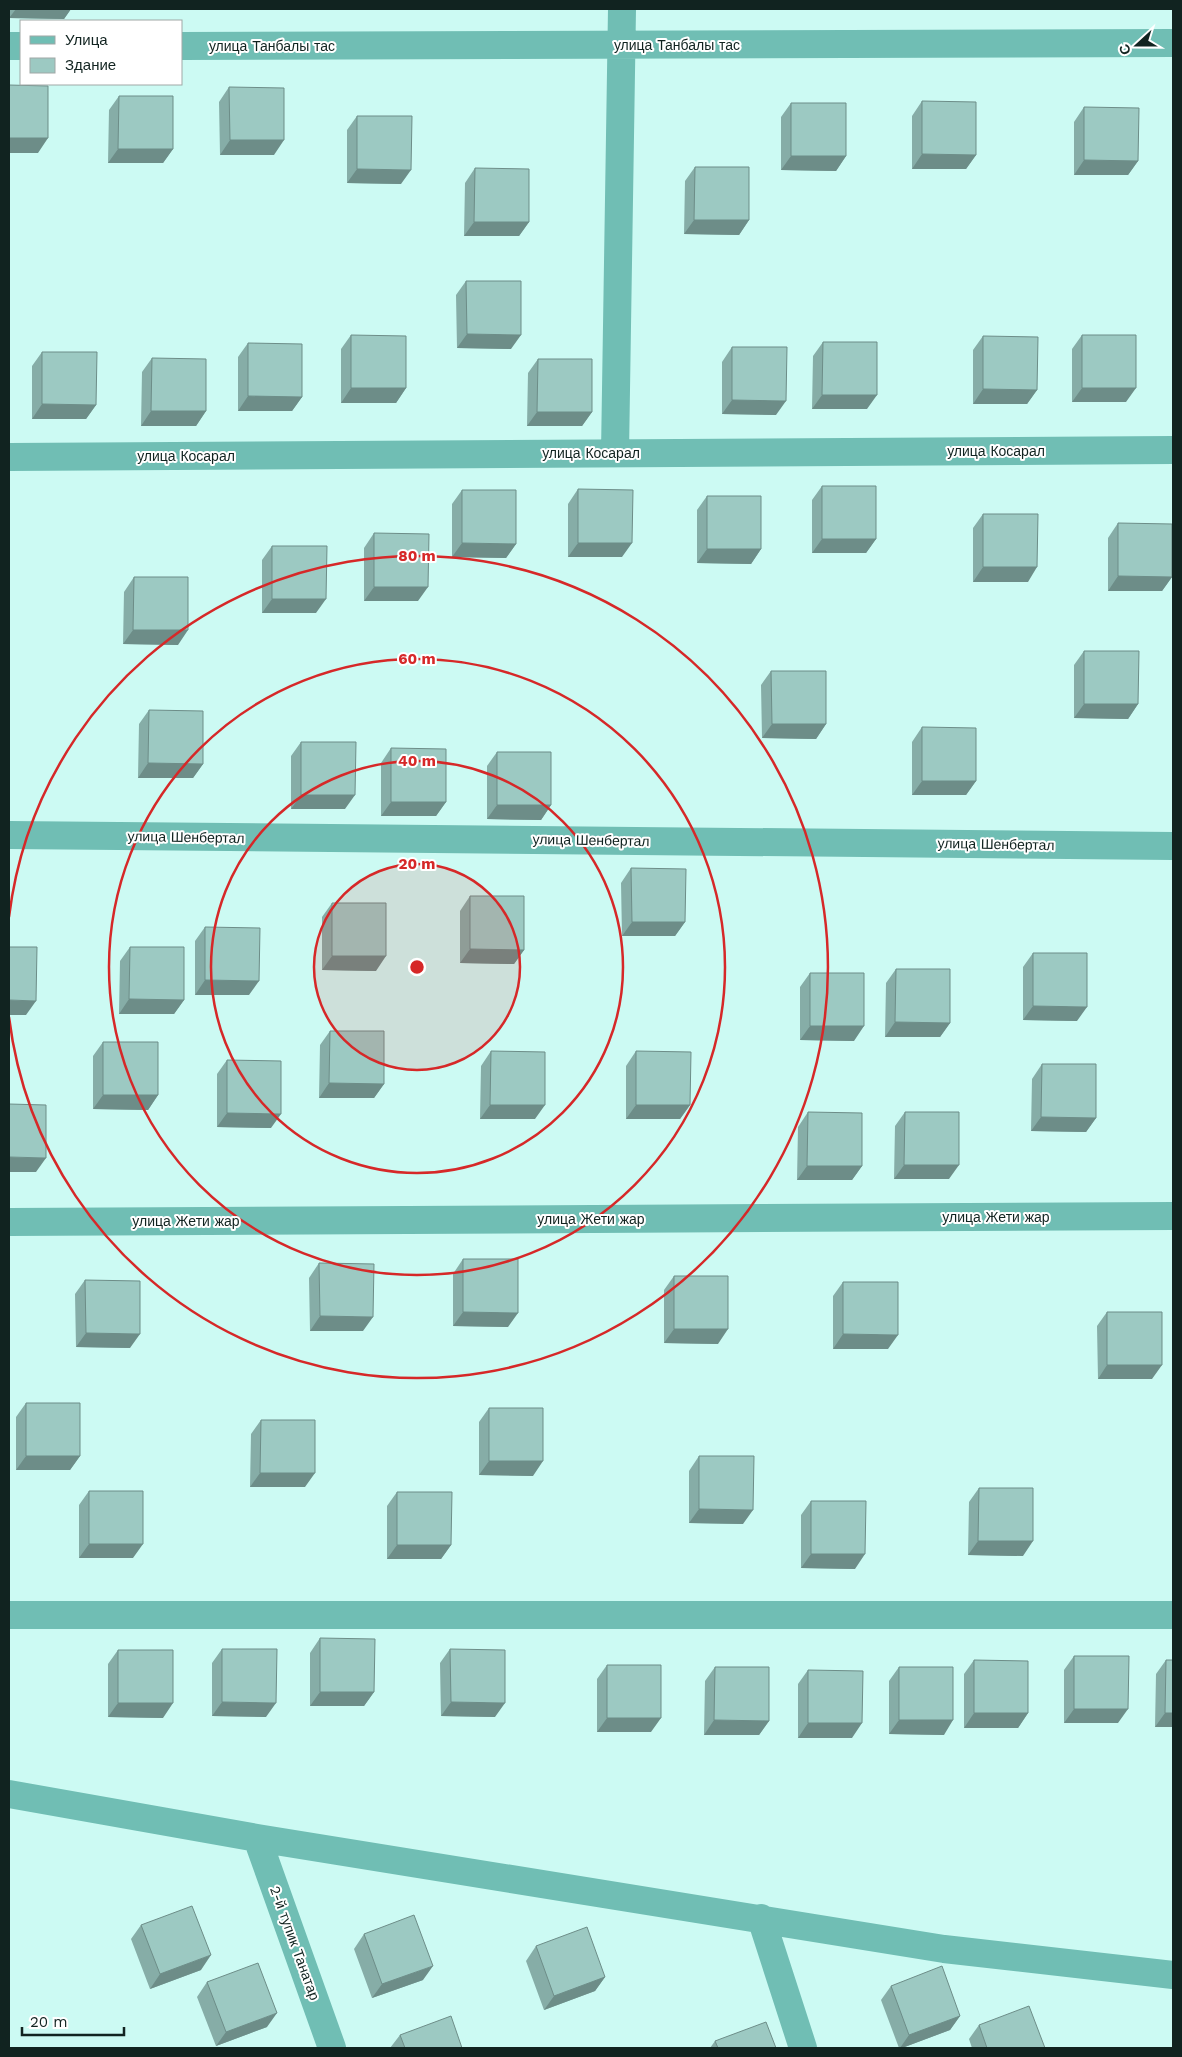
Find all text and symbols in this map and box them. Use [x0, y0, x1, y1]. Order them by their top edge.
legend [20, 20, 182, 85]
north arrow [1112, 20, 1162, 70]
text: Улица [65, 31, 108, 49]
street label: улица Танбалы тас [614, 37, 740, 53]
street label: улица Танбалы тас [209, 38, 335, 54]
text: С [1116, 42, 1134, 57]
text: Здание [65, 56, 116, 74]
street label: улица Косарал [947, 443, 1045, 459]
street label: улица Косарал [542, 445, 640, 461]
street label: улица Косарал [137, 448, 235, 464]
text: 80 m [398, 547, 436, 565]
text: 60 m [398, 650, 436, 668]
text: 40 m [398, 752, 436, 770]
street label: улица Шенбертал [127, 828, 245, 846]
street label: улица Шенбертал [532, 831, 650, 849]
street label: улица Шенбертал [937, 835, 1055, 853]
text: 20 m [398, 855, 436, 873]
centre of rings [408, 958, 426, 976]
street label: улица Жети жар [942, 1209, 1050, 1225]
street label: улица Жети жар [537, 1211, 645, 1227]
street label: улица Жети жар [132, 1213, 240, 1229]
street label: 2-й тупик Танатар [267, 1884, 323, 2002]
scale bar [22, 2004, 125, 2036]
text: 20 m [30, 2013, 68, 2031]

